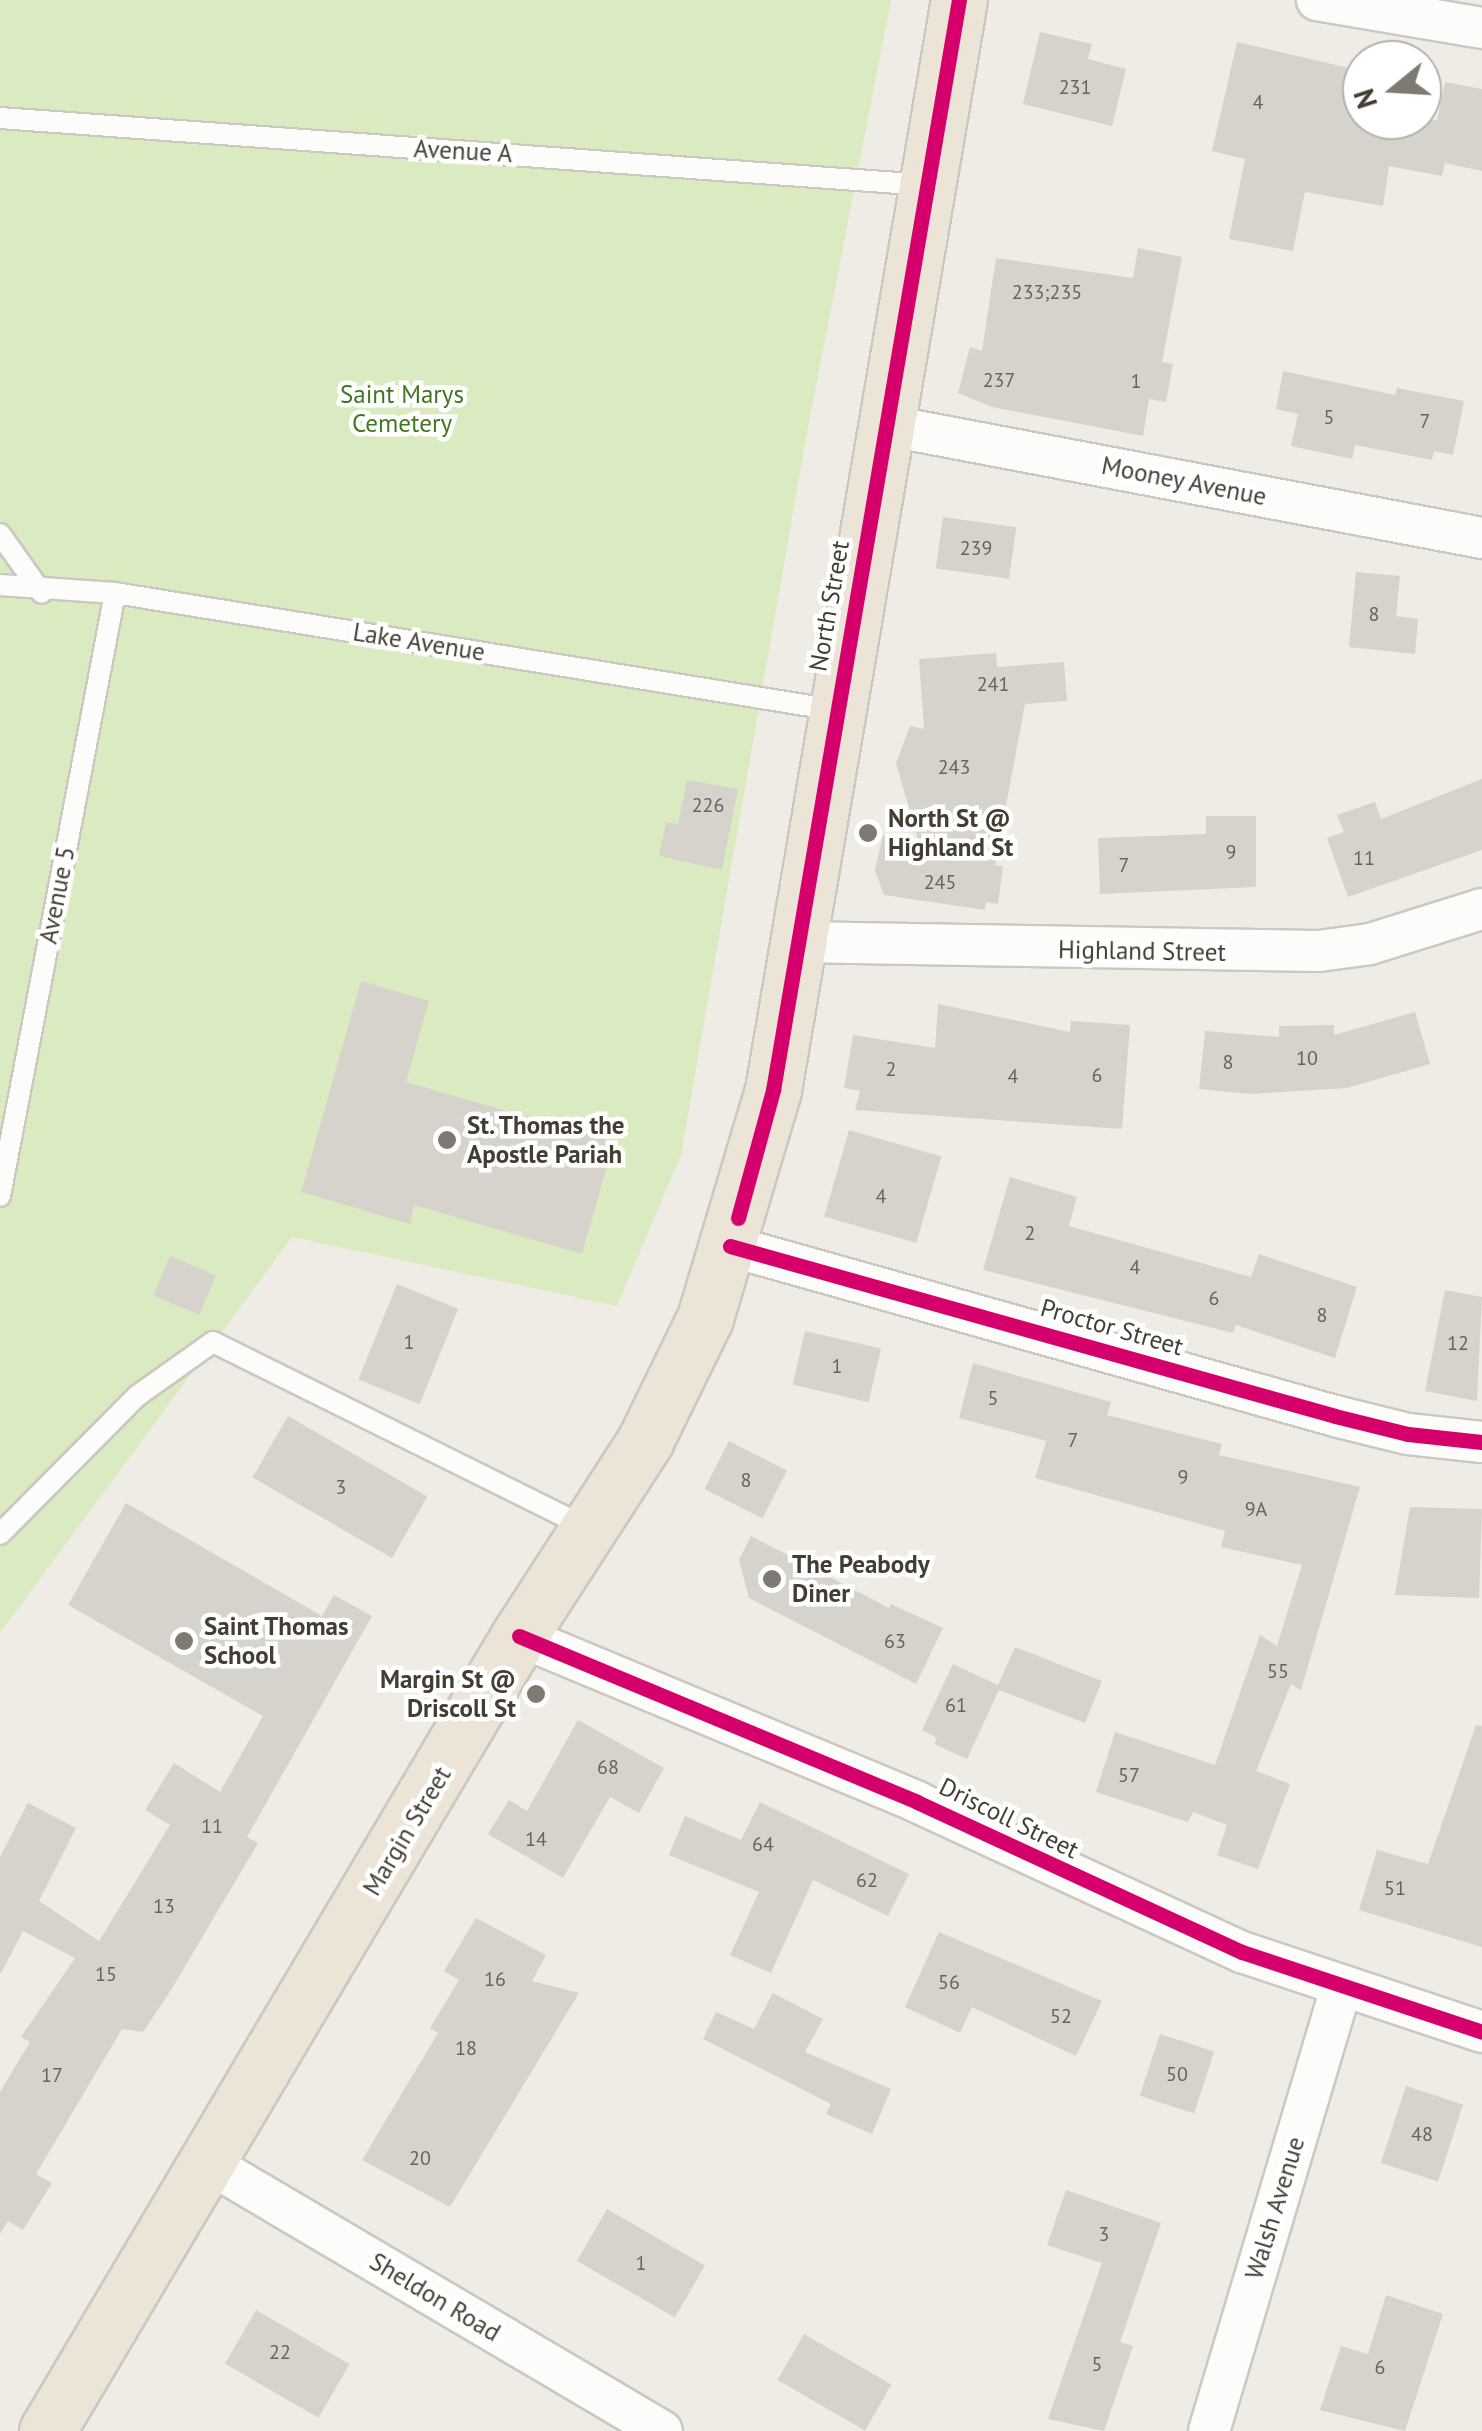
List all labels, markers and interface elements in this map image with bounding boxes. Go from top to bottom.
north arrow [1342,40,1442,140]
house number: 231 [1059,75,1091,99]
text: N [1344,84,1385,113]
house number: 4 [1253,90,1263,114]
street label: Avenue A [413,133,513,169]
house number: 233;235 [1012,280,1082,304]
house number: 237 [983,368,1015,392]
house number: 1 [1131,369,1141,393]
park label: Saint Marys Cemetery [340,380,464,439]
house number: 5 [1324,405,1334,429]
house number: 7 [1420,409,1430,433]
street label: Mooney Avenue [1098,450,1270,512]
house number: 239 [960,536,992,560]
street label: North Street [803,538,855,674]
house number: 8 [1369,602,1379,626]
street label: Lake Avenue [351,617,487,667]
house number: 241 [977,672,1009,696]
house number: 243 [938,755,970,779]
house number: 226 [692,793,724,817]
place label: North St @ Highland St [888,804,1013,863]
marker: North St @ Highland St [857,822,879,844]
house number: 9 [1226,840,1236,864]
street label: Avenue 5 [33,844,81,946]
house number: 11 [1353,846,1375,870]
house number: 7 [1119,853,1129,877]
house number: 245 [924,870,956,894]
street label: Highland Street [1058,935,1226,967]
house number: 10 [1296,1046,1318,1070]
house number: 8 [1223,1050,1233,1074]
house number: 2 [886,1057,896,1081]
house number: 6 [1092,1063,1102,1087]
house number: 4 [1008,1064,1018,1088]
place label: St. Thomas the Apostle Pariah [467,1111,627,1170]
marker: St. Thomas the Apostle Pariah [436,1129,458,1151]
house number: 4 [876,1184,886,1208]
house number: 2 [1025,1221,1035,1245]
house number: 4 [1130,1255,1140,1279]
house number: 6 [1209,1286,1219,1310]
street label: Proctor Street [1037,1292,1187,1362]
house number: 8 [1317,1303,1327,1327]
house number: 1 [404,1330,414,1354]
house number: 12 [1447,1331,1469,1355]
house number: 1 [832,1354,842,1378]
house number: 5 [988,1386,998,1410]
house number: 7 [1068,1428,1078,1452]
house number: 9 [1178,1465,1188,1489]
house number: 8 [741,1468,751,1492]
house number: 3 [336,1475,346,1499]
house number: 9A [1245,1497,1267,1521]
place label: The Peabody Diner [792,1550,930,1609]
marker: The Peabody Diner [761,1568,783,1590]
place label: Saint Thomas School [204,1612,349,1671]
house number: 63 [884,1629,906,1653]
marker: Saint Thomas School [173,1630,195,1652]
house number: 55 [1267,1659,1289,1683]
place label: Margin St @ Driscoll St [380,1665,516,1724]
marker: Margin St @ Driscoll St [525,1683,547,1705]
house number: 61 [945,1693,967,1717]
house number: 68 [597,1755,619,1779]
street label: Margin Street [357,1761,457,1901]
house number: 57 [1118,1763,1140,1787]
street label: Driscoll Street [934,1771,1084,1865]
house number: 11 [201,1814,223,1838]
house number: 14 [525,1827,547,1851]
house number: 64 [752,1832,774,1856]
house number: 62 [856,1868,878,1892]
house number: 51 [1384,1876,1406,1900]
house number: 13 [153,1894,175,1918]
house number: 15 [95,1962,117,1986]
house number: 16 [484,1967,506,1991]
house number: 56 [938,1970,960,1994]
house number: 52 [1050,2004,1072,2028]
house number: 18 [455,2036,477,2060]
house number: 50 [1166,2062,1188,2086]
house number: 17 [41,2063,63,2087]
house number: 48 [1411,2122,1433,2146]
street label: Walsh Avenue [1239,2133,1311,2283]
house number: 20 [409,2146,431,2170]
house number: 3 [1099,2222,1109,2246]
street label: Sheldon Road [364,2246,506,2348]
house number: 1 [636,2251,646,2275]
house number: 22 [269,2340,291,2364]
house number: 5 [1092,2352,1102,2376]
house number: 6 [1375,2355,1385,2379]

